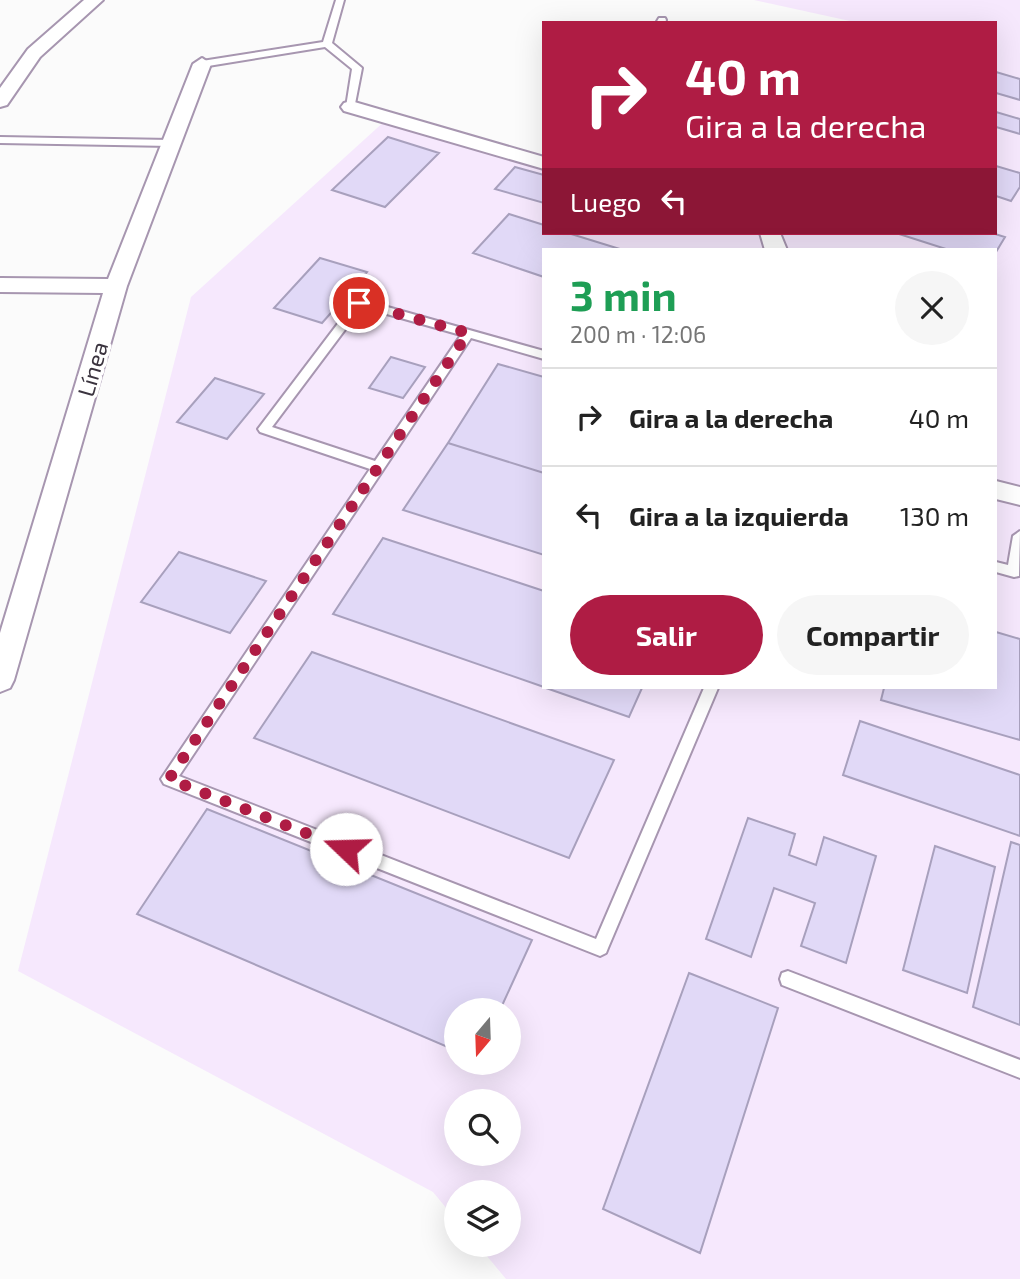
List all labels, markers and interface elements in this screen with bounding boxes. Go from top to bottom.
text: 40 m [685,46,801,105]
icon: right [570,49,661,140]
text: Gira a la derecha [685,106,926,144]
icon: left [655,182,693,220]
text: Luego [570,186,641,217]
text: 3 min [570,269,677,319]
button: close [895,271,969,345]
pin [329,273,389,333]
icon: arrive [340,284,378,322]
text: 200 m · 12:06 [570,320,706,348]
street label: Línea [71,338,113,400]
icon: right [570,398,608,436]
text: Gira a la derecha [629,402,833,433]
text: 40 m [909,402,969,433]
icon: left [570,496,608,534]
text: Gira a la izquierda [629,500,849,531]
text: 130 m [900,500,969,531]
button: Salir [570,595,763,675]
button: Compartir [777,595,969,675]
position arrow [309,812,383,886]
north arrow [444,998,522,1074]
map controls [444,998,521,1257]
button: search [444,1089,521,1166]
button: layers [444,1180,521,1257]

